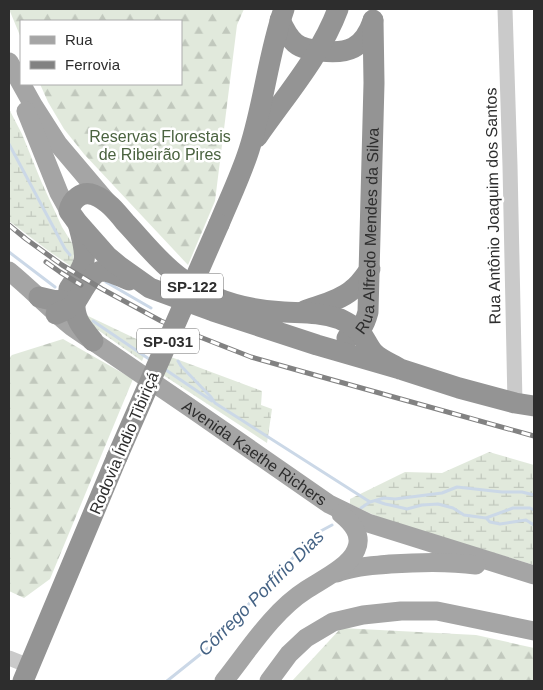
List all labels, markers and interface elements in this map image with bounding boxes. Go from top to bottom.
legend [20,20,182,85]
text: Rua [65,31,93,48]
text: Ferrovia [65,56,121,73]
street label: Rua Antônio Joaquim dos Santos [482,88,504,324]
street label: Rua Alfredo Mendes da Silva [352,127,381,337]
park label: Reservas Florestais de Ribeirão Pires [89,128,231,163]
road number: SP-122 [161,274,223,298]
road number: SP-031 [137,328,199,354]
street label: Rodovia Índio Tibiriçá [85,369,162,517]
street label: Avenida Kaethe Richers [179,397,330,508]
water label: Córrego Porfírio Dias [194,526,328,660]

